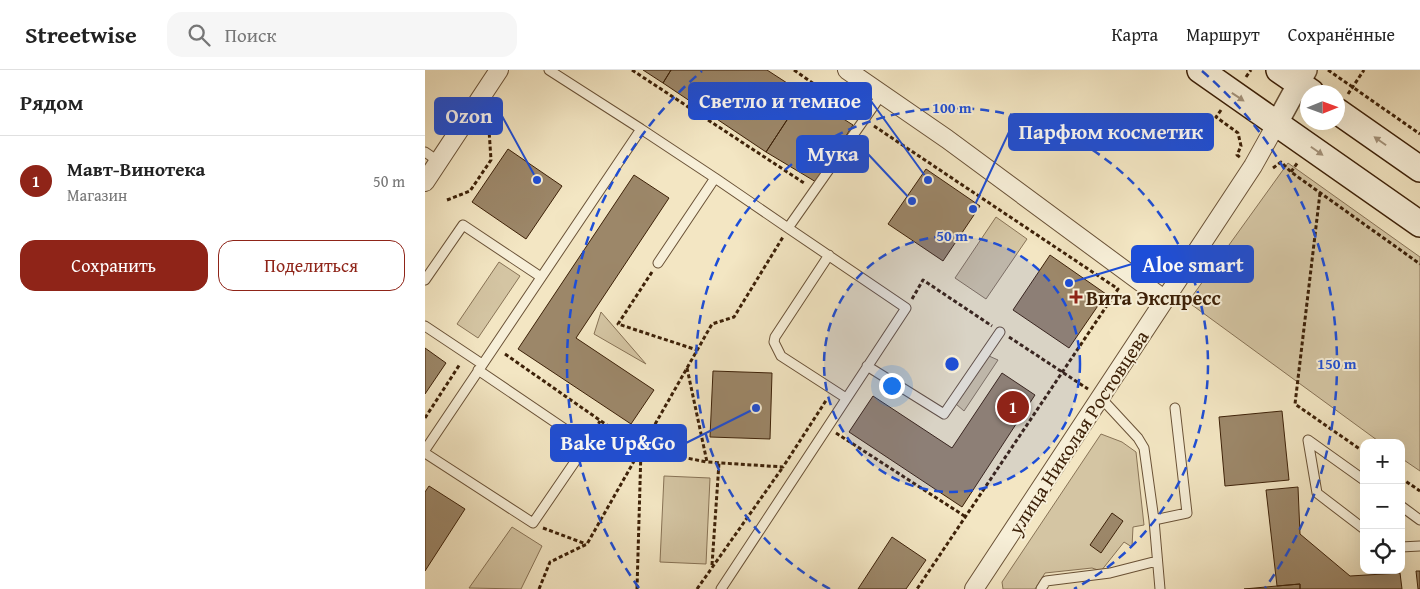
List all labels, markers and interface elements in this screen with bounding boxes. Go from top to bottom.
search box [167,12,517,57]
text: Streetwise [25,17,137,52]
icon: search [185,21,213,49]
text: Поиск [225,21,276,49]
text: Карта [1112,21,1158,48]
text: Маршрут [1186,21,1260,48]
text: Сохранённые [1288,21,1395,48]
callout: Светло и темное [689,83,871,119]
text: Светло и темное [699,85,861,116]
north arrow [1300,85,1345,130]
text: Рядом [20,87,83,118]
one-way arrow [1231,92,1245,102]
text: 100 m [932,97,972,118]
callout: Ozon [435,98,502,134]
text: Ozon [446,100,493,131]
callout: Парфюм косметик [1009,114,1213,150]
text: Парфюм косметик [1019,116,1204,147]
callout: Мука [797,136,868,172]
one-way arrow [1373,136,1387,146]
text: Мука [807,138,859,169]
one-way arrow [1310,146,1323,156]
text: Мавт-Винотека [67,155,205,183]
text: 1 [32,169,40,193]
text: 50 m [373,169,405,193]
text: Магазин [67,183,127,207]
text: 50 m [936,225,968,246]
button: Сохранить [20,240,208,291]
button: Поделиться [218,240,405,291]
callout: Aloe smart [1132,246,1253,282]
text: Aloe smart [1142,249,1244,280]
place label: Вита Экспресс [1086,283,1221,312]
marker: Вита Экспресс [1070,291,1082,303]
street label: улица Николая Ростовцева [1000,324,1155,541]
text: 150 m [1317,353,1357,374]
centre of rings [943,355,961,373]
your location [879,373,905,399]
pin: 1 [997,388,1029,426]
callout: Bake Up&Go [551,425,686,461]
text: Bake Up&Go [561,427,675,458]
map controls [1360,439,1405,574]
button: + [1360,439,1405,484]
button: − [1360,484,1405,529]
button: locate [1360,529,1405,574]

